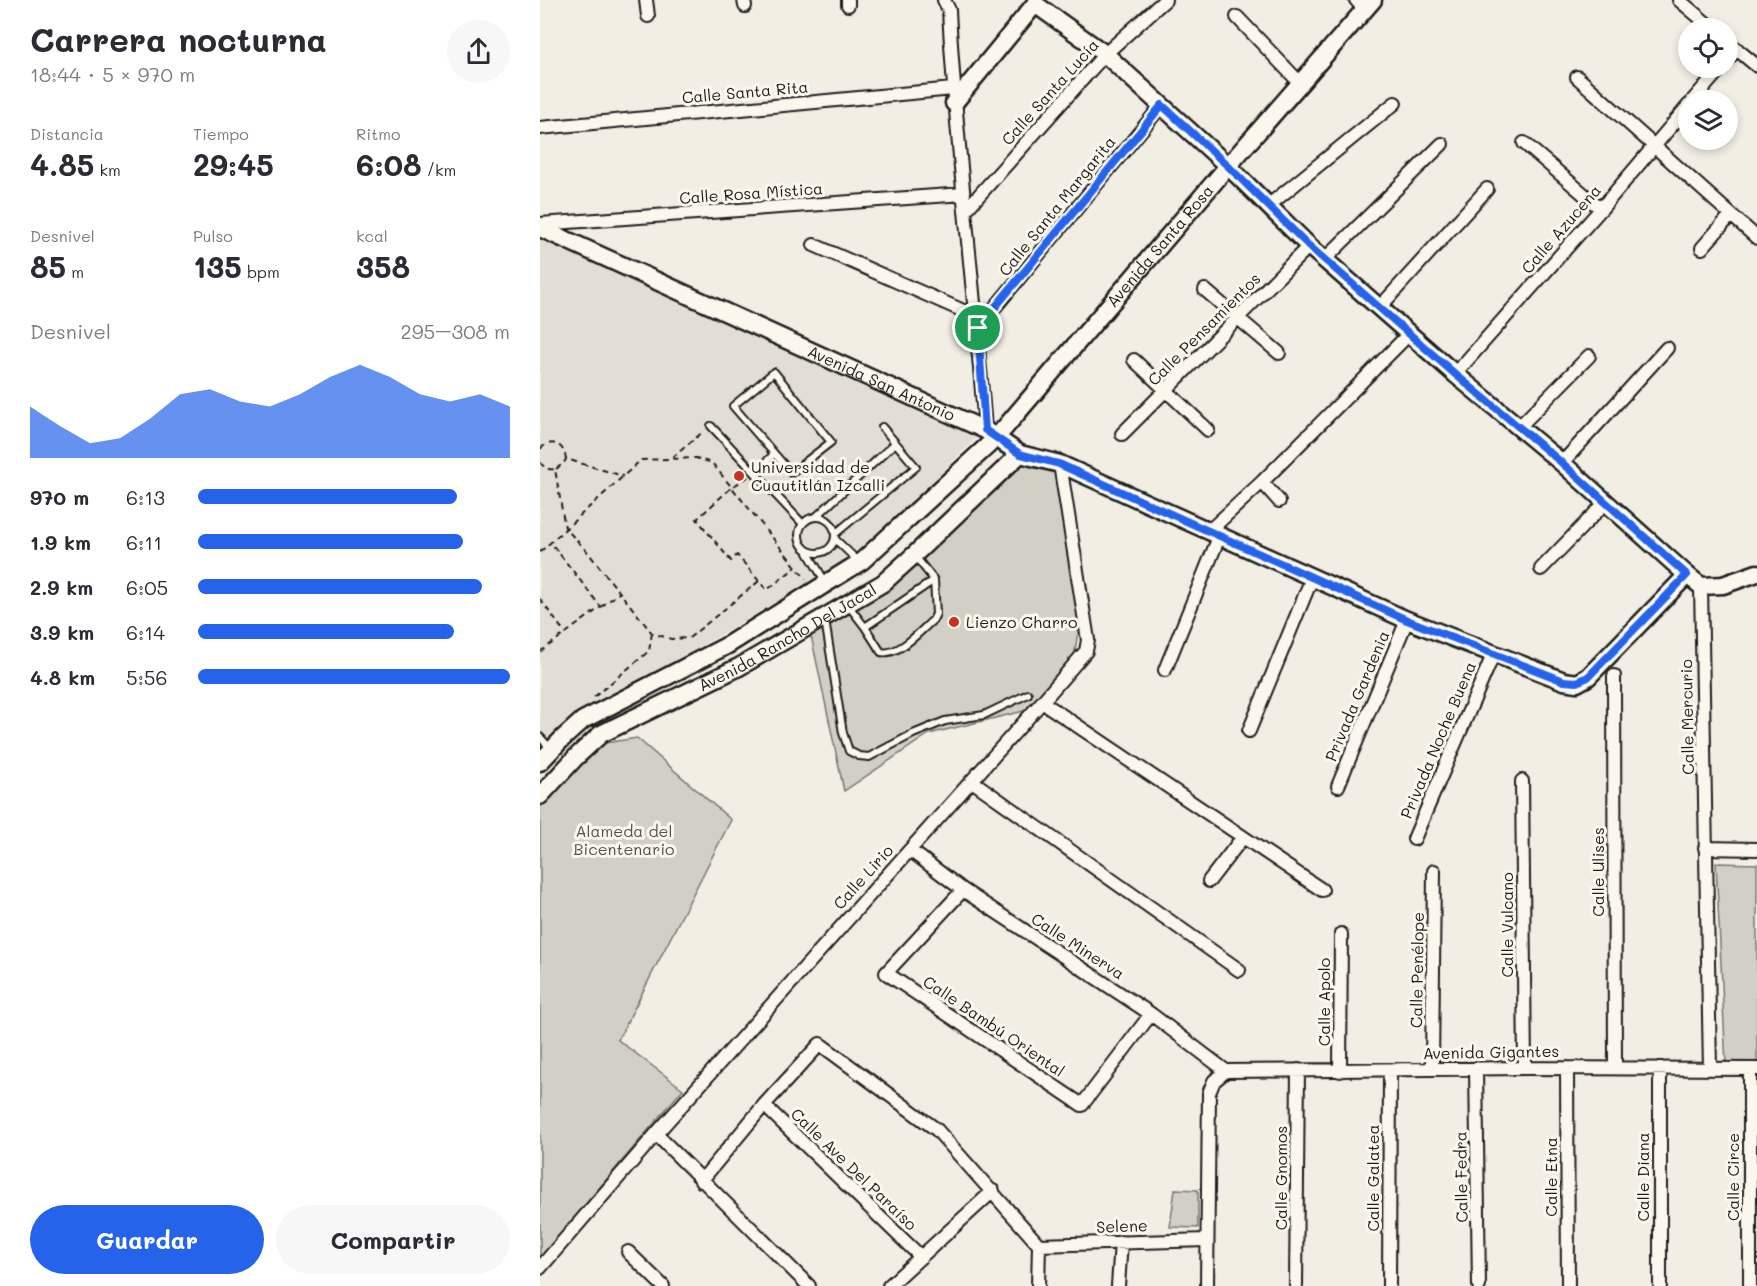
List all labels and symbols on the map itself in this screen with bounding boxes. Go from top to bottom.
street label: Calle Santa Lucía [996,34,1103,149]
street label: Calle Santa Rita [681,76,809,107]
street label: Calle Santa Margarita [994,131,1120,280]
street label: Calle Rosa Mística [678,177,824,208]
street label: Avenida Santa Rosa [1101,180,1218,311]
street label: Calle Azucena [1516,180,1605,278]
street label: Calle Pensamientos [1143,268,1265,390]
pin [952,302,1003,353]
street label: Avenida San Antonio [805,340,959,425]
place label: Universidad de Cuautitlán Izcalli [751,456,885,495]
marker: Universidad de Cuautitlán Izcalli [732,469,746,483]
street label: Avenida Rancho Del Jacal [695,578,880,695]
place label: Lienzo Charro [966,611,1078,632]
marker: Lienzo Charro [947,615,961,629]
street label: Privada Gardenia [1320,627,1394,764]
street label: Privada Noche Buena [1395,658,1480,821]
street label: Calle Mercurio [1675,659,1698,775]
park label: Alameda del Bicentenario [573,820,675,859]
street label: Calle Ulises [1587,827,1608,917]
street label: Calle Lirio [828,840,897,913]
street label: Calle Vulcano [1496,872,1517,978]
street label: Calle Minerva [1028,908,1129,984]
street label: Calle Penélope [1405,912,1428,1028]
street label: Calle Apolo [1313,958,1334,1046]
street label: Calle Bambú Oriental [919,970,1069,1081]
street label: Avenida Gigantes [1423,1040,1559,1063]
street label: Calle Ave Del Paraíso [787,1103,922,1234]
street label: Calle Galatea [1362,1124,1383,1232]
street label: Calle Gnomos [1270,1126,1291,1230]
street label: Calle Fedra [1449,1131,1472,1223]
street label: Calle Diana [1632,1132,1653,1222]
street label: Calle Circe [1722,1133,1743,1221]
street label: Calle Etna [1540,1137,1561,1217]
street label: Selene [1096,1214,1148,1237]

